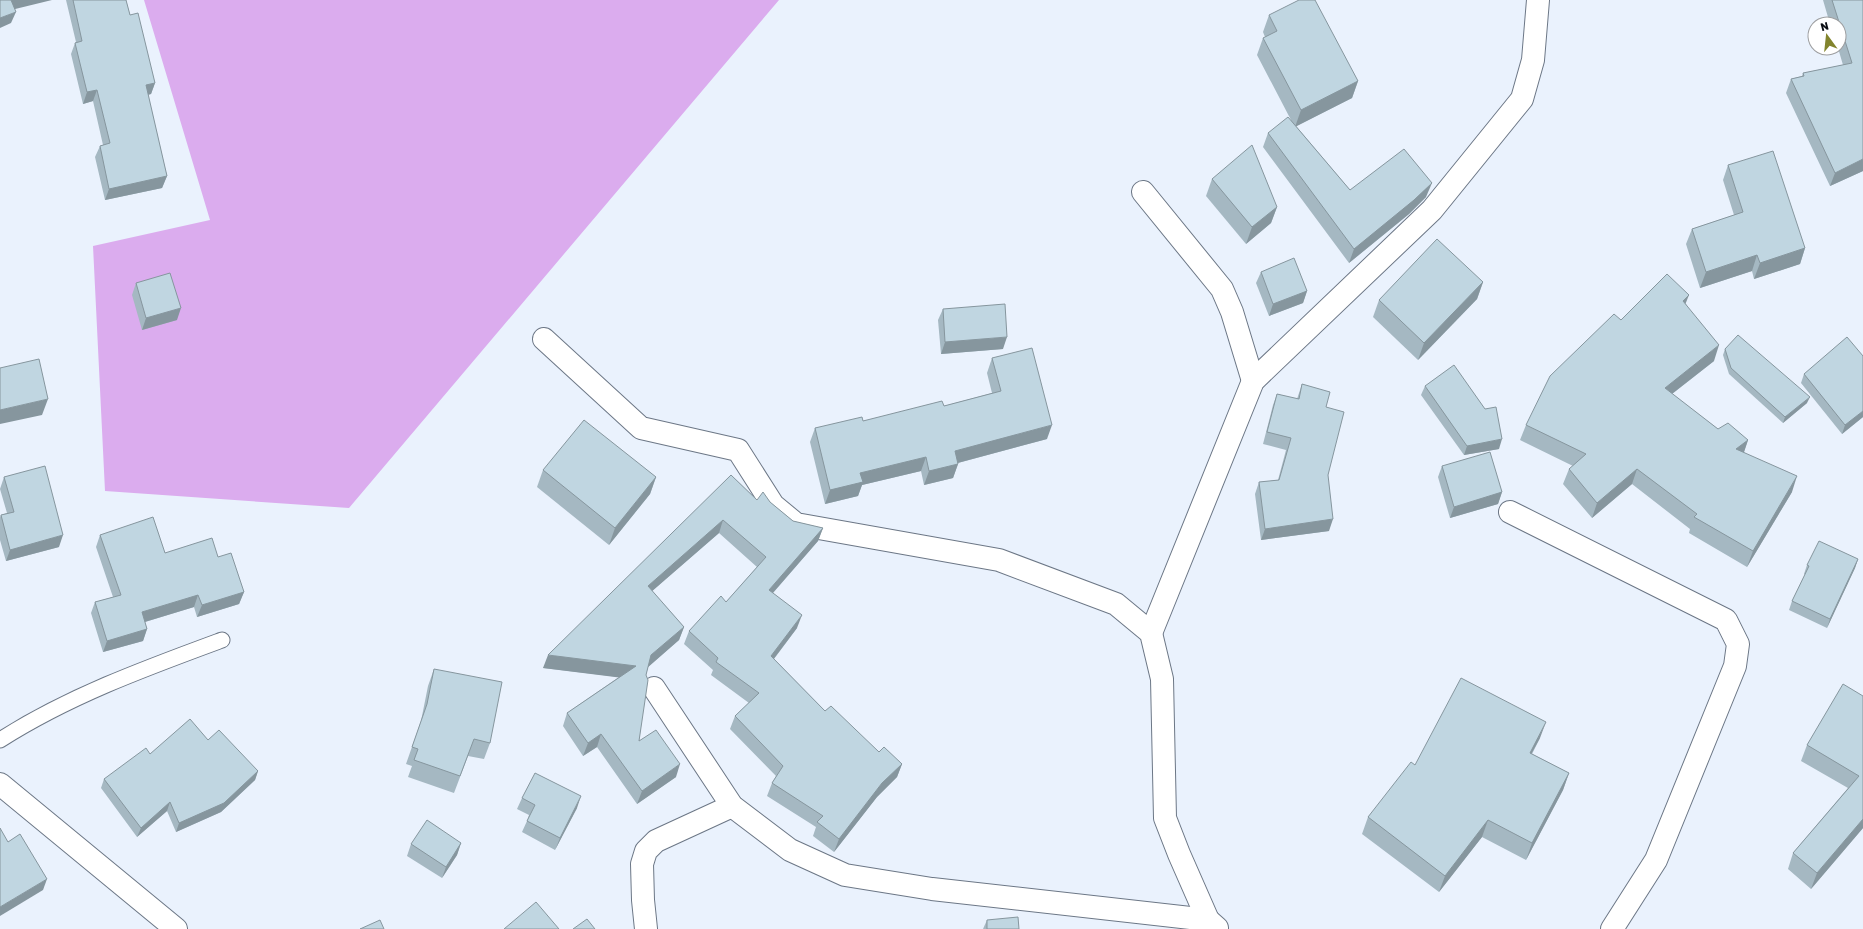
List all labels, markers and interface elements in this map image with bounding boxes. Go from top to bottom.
north arrow [1807,16,1847,56]
text: N [1819,19,1830,34]

